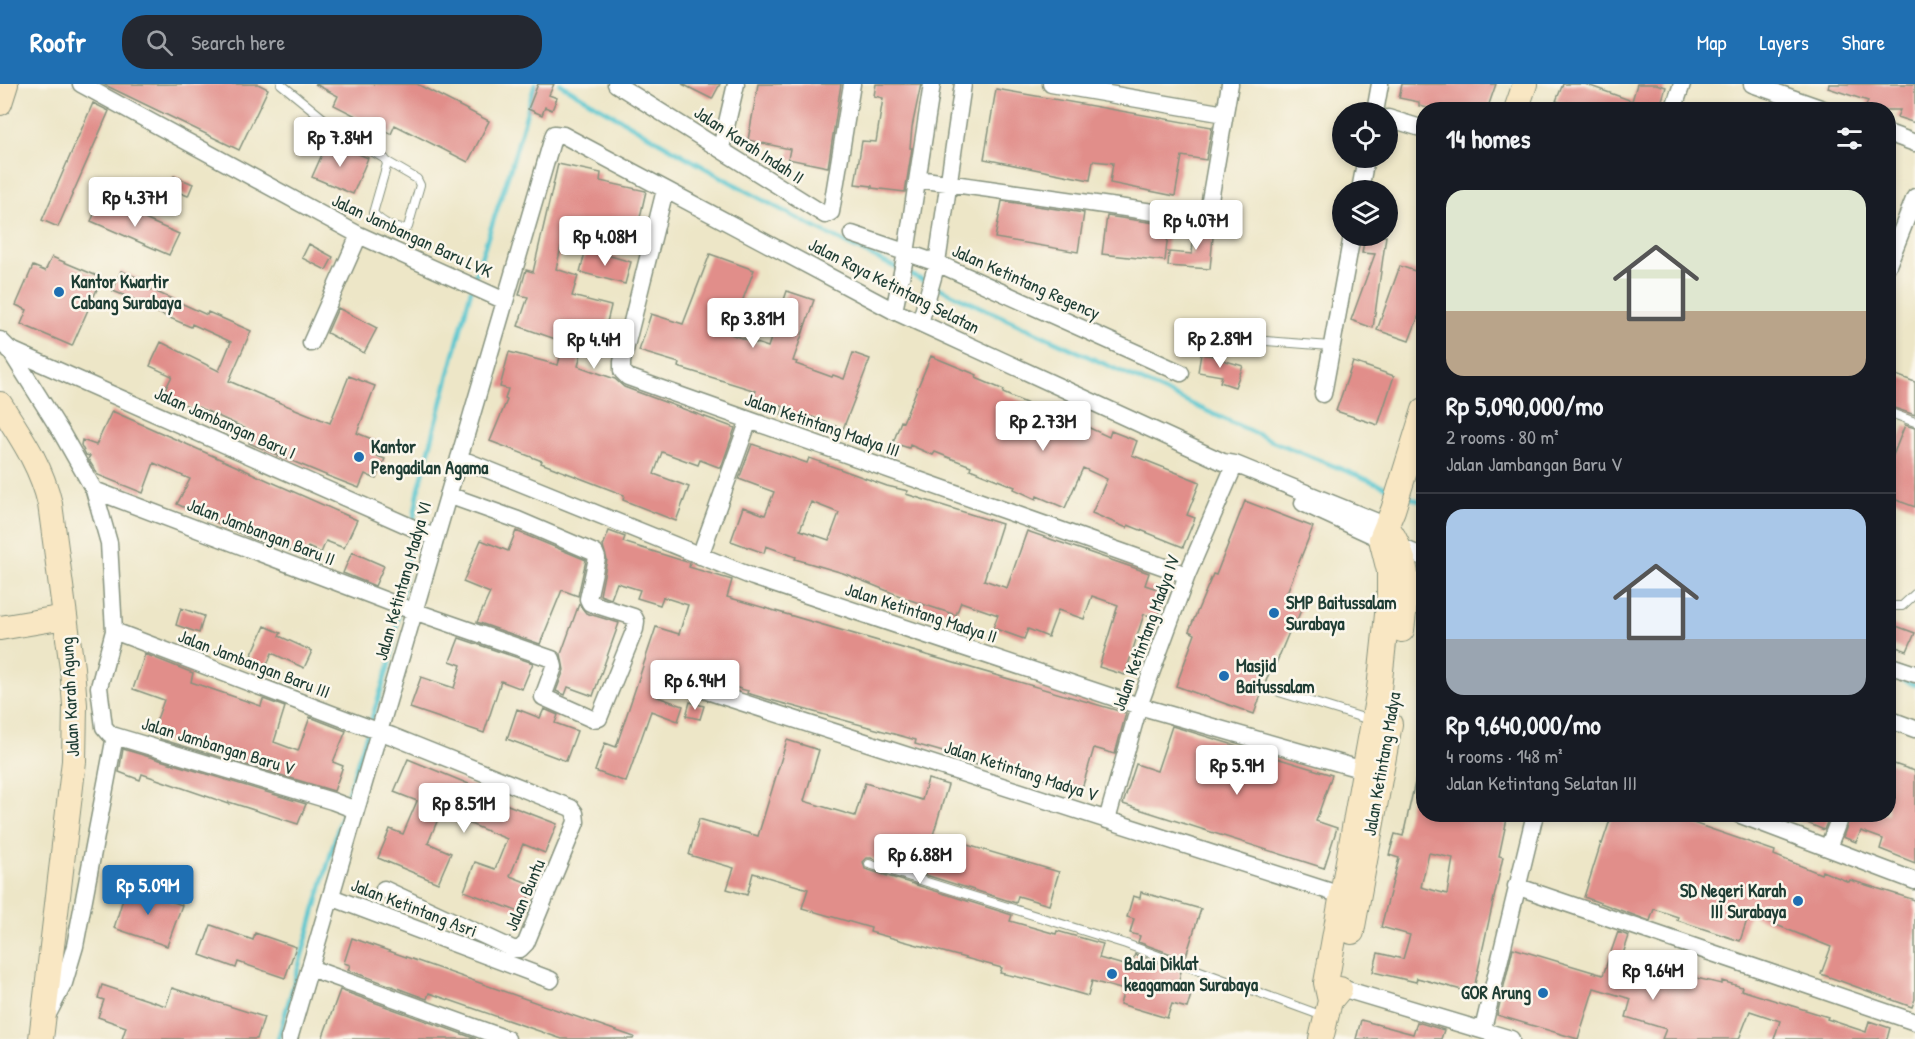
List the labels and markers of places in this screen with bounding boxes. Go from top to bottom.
pin: Rp 7.84M [278,117,402,168]
pin: Rp 4.37M [73,177,197,228]
pin: Rp 4.07M [1134,200,1258,251]
pin: Rp 4.08M [543,216,667,267]
place label: Kantor Kwartir Cabang Surabaya [71,269,182,316]
marker: Kantor Kwartir Cabang Surabaya [52,285,66,299]
pin: Rp 3.81M [691,298,815,349]
pin: Rp 2.89M [1158,318,1282,369]
pin: Rp 4.4M [539,319,649,370]
pin: Rp 2.73M [981,401,1105,452]
place label: Kantor Pengadilan Agama [371,434,489,481]
marker: Kantor Pengadilan Agama [352,450,366,464]
place label: SMP Baitussalam Surabaya [1286,590,1396,637]
marker: SMP Baitussalam Surabaya [1267,606,1281,620]
place label: Masjid Baitussalam [1236,653,1315,699]
pin: Rp 6.94M [633,660,757,711]
marker: Masjid Baitussalam [1217,669,1231,683]
pin: Rp 5.9M [1182,745,1292,796]
pin: Rp 8.51M [402,783,526,834]
pin: Rp 6.88M [858,834,982,885]
pin: Rp 5.09M [86,865,210,916]
place label: SD Negeri Karah III Surabaya [1680,878,1787,925]
marker: SD Negeri Karah III Surabaya [1791,894,1805,908]
pin: Rp 9.64M [1591,950,1715,1001]
place label: Balai Diklat keagamaan Surabaya [1124,951,1259,998]
marker: Balai Diklat keagamaan Surabaya [1105,967,1119,981]
place label: GOR Arung [1461,980,1531,1006]
marker: GOR Arung [1536,986,1550,1000]

